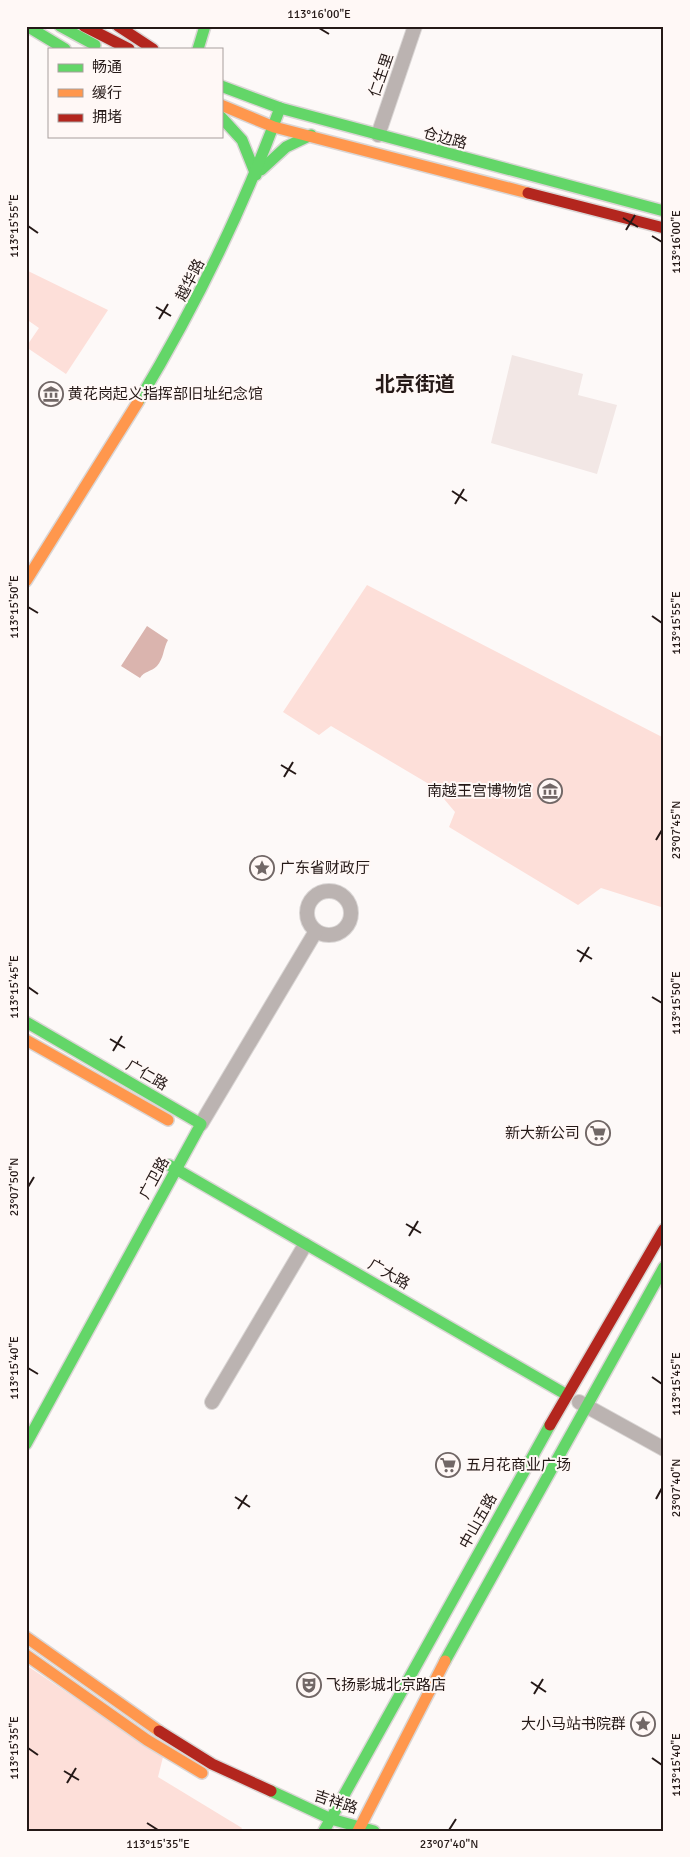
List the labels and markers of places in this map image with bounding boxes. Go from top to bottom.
museum icon: 黄花岗起义指挥部旧址纪念馆 [38,381,64,407]
place label: 黄花岗起义指挥部旧址纪念馆 [68,385,263,403]
museum icon: 南越王宫博物馆 [537,778,563,804]
place label: 南越王宫博物馆 [427,782,532,800]
place icon: 广东省财政厅 [249,855,275,881]
place label: 广东省财政厅 [280,859,370,877]
supermarket icon: 新大新公司 [585,1120,611,1146]
place label: 新大新公司 [505,1124,580,1142]
supermarket icon: 五月花商业广场 [435,1452,461,1478]
place label: 五月花商业广场 [466,1456,571,1474]
theatre icon: 飞扬影城北京路店 [296,1672,322,1698]
place label: 飞扬影城北京路店 [326,1676,446,1694]
place icon: 大小马站书院群 [630,1711,656,1737]
place label: 大小马站书院群 [521,1715,626,1733]

